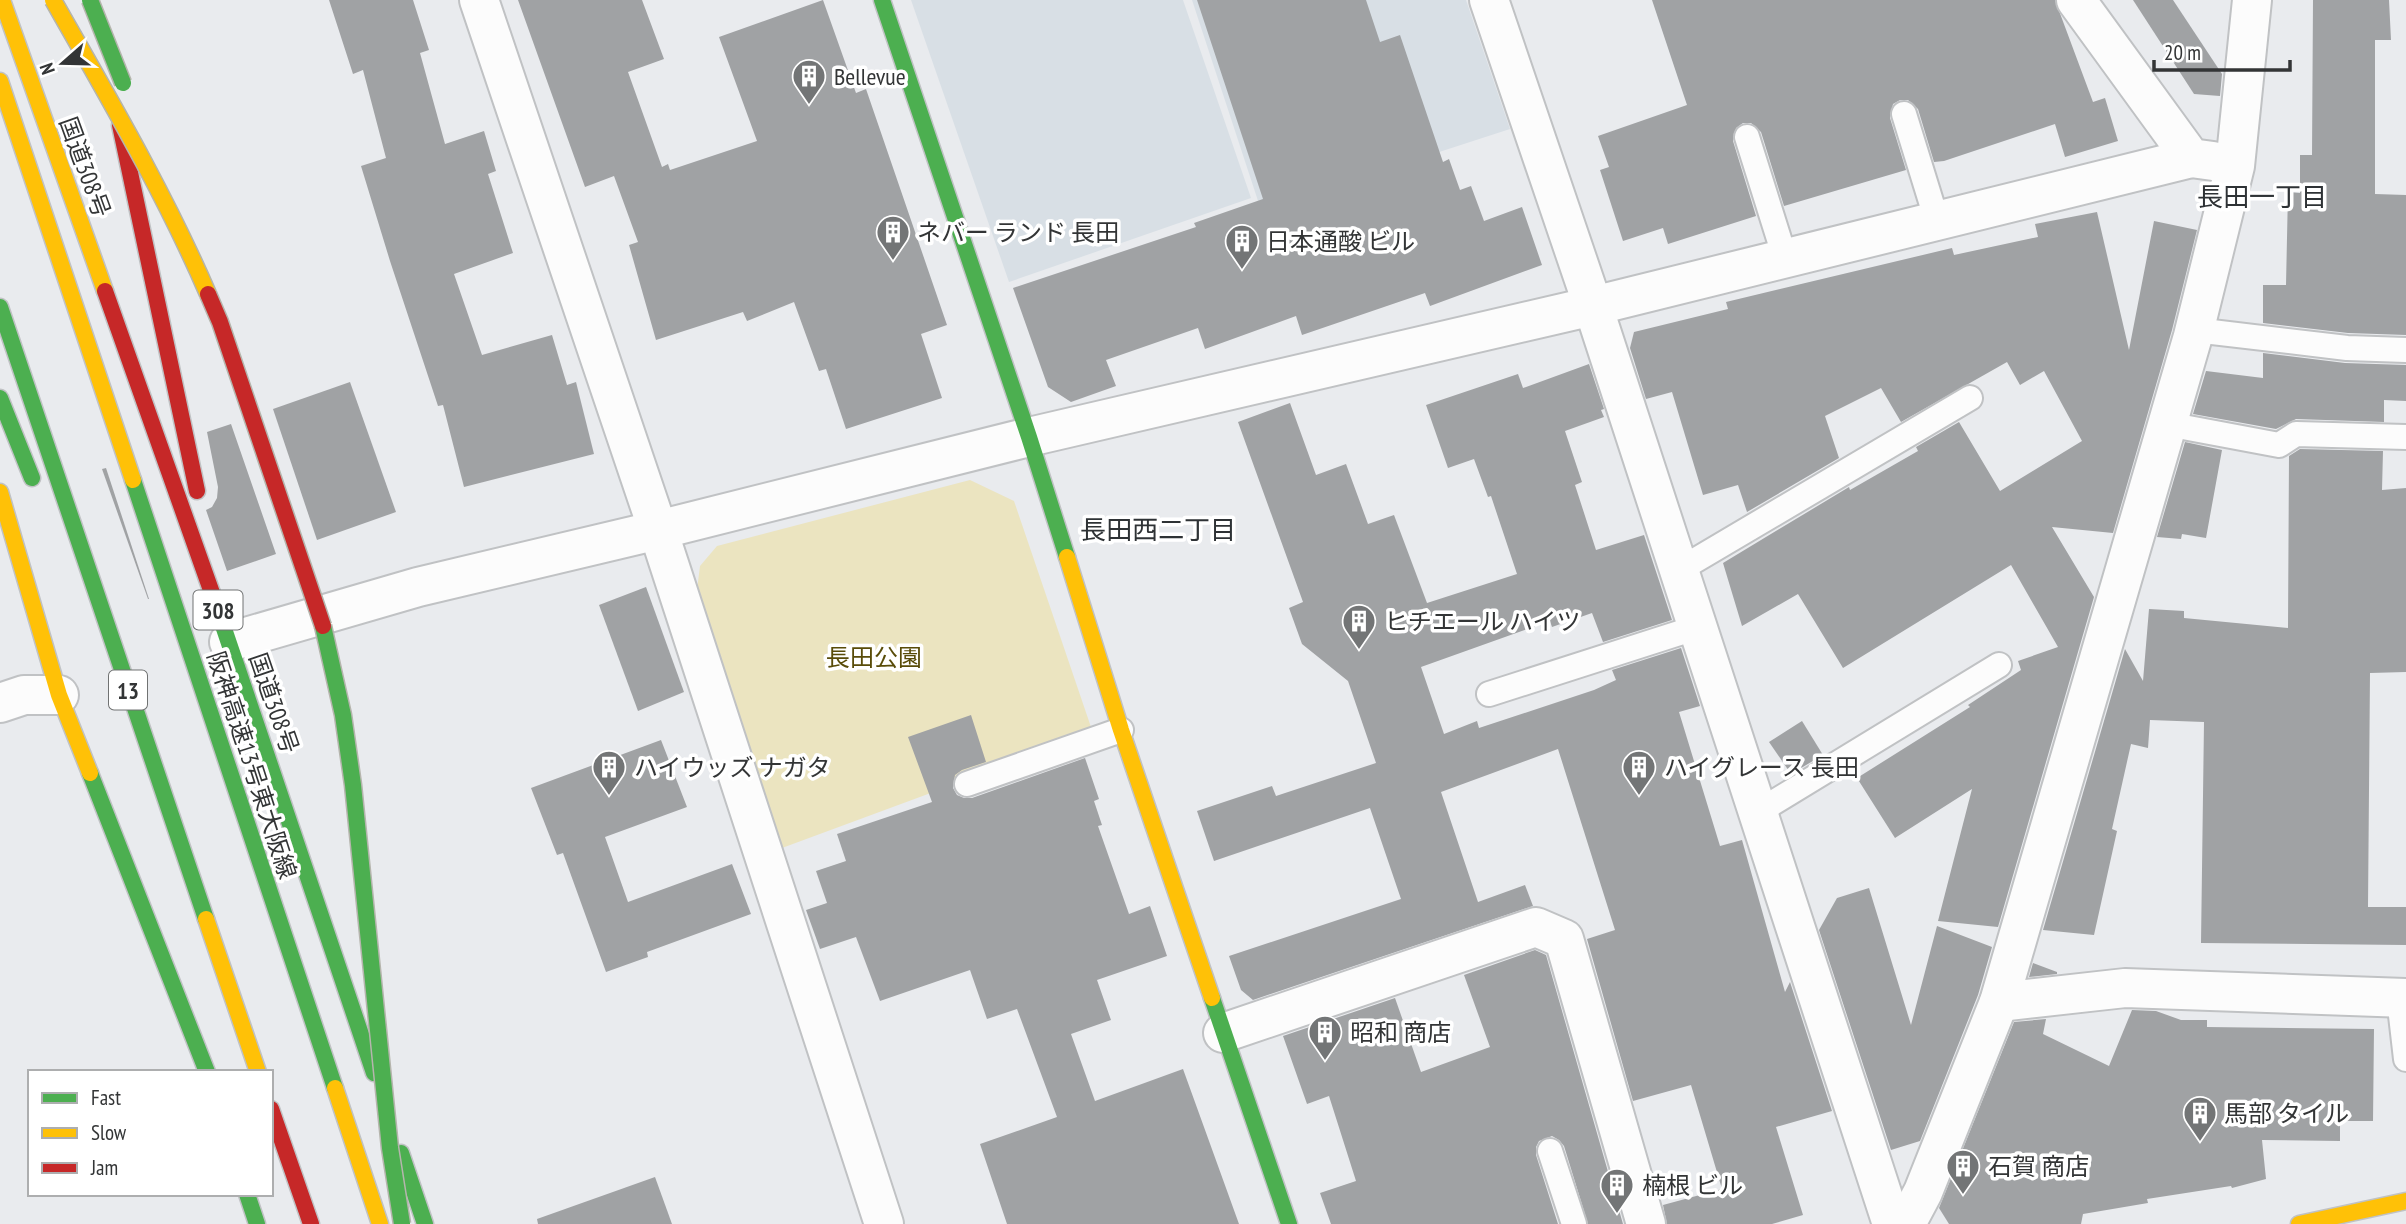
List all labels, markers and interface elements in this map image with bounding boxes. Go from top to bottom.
north arrow [28,28,98,98]
scale bar [2154,28,2290,72]
text: 20 m [2164,39,2201,66]
building icon: Bellevue [790,57,828,106]
text: N [34,60,60,78]
place label: Bellevue [834,61,906,92]
street label: 国道308号 [53,113,117,221]
district label: 長田一丁目 [2197,180,2327,213]
building icon: ネバー ランド 長田 [874,213,912,262]
place label: ネバー ランド 長田 [917,217,1119,248]
building icon: 日本通酸 ビル [1223,222,1261,271]
place label: 日本通酸 ビル [1266,226,1415,257]
district label: 長田西二丁目 [1080,513,1236,546]
road number: 308 [194,590,242,630]
building icon: ヒチエール ハイツ [1340,602,1378,651]
place label: ヒチエール ハイツ [1384,606,1581,637]
park label: 長田公園 [826,642,922,673]
street label: 阪神高速13号東大阪線 [201,647,303,883]
street label: 国道308号 [242,649,306,757]
road number: 13 [109,670,147,710]
building icon: ハイウッズ ナガタ [590,748,628,797]
building icon: ハイグレース 長田 [1620,748,1658,797]
place label: ハイウッズ ナガタ [634,752,831,783]
place label: ハイグレース 長田 [1664,752,1859,783]
building icon: 昭和 商店 [1306,1013,1344,1062]
place label: 昭和 商店 [1350,1017,1451,1048]
legend [28,1070,273,1196]
text: Fast [91,1084,121,1111]
building icon: 馬部 タイル [2181,1094,2219,1143]
place label: 馬部 タイル [2224,1098,2349,1129]
text: Slow [91,1119,127,1146]
building icon: 石賀 商店 [1944,1147,1982,1196]
place label: 石賀 商店 [1988,1151,2089,1182]
text: Jam [90,1154,118,1181]
building icon: 楠根 ビル [1598,1166,1636,1215]
place label: 楠根 ビル [1642,1170,1743,1201]

